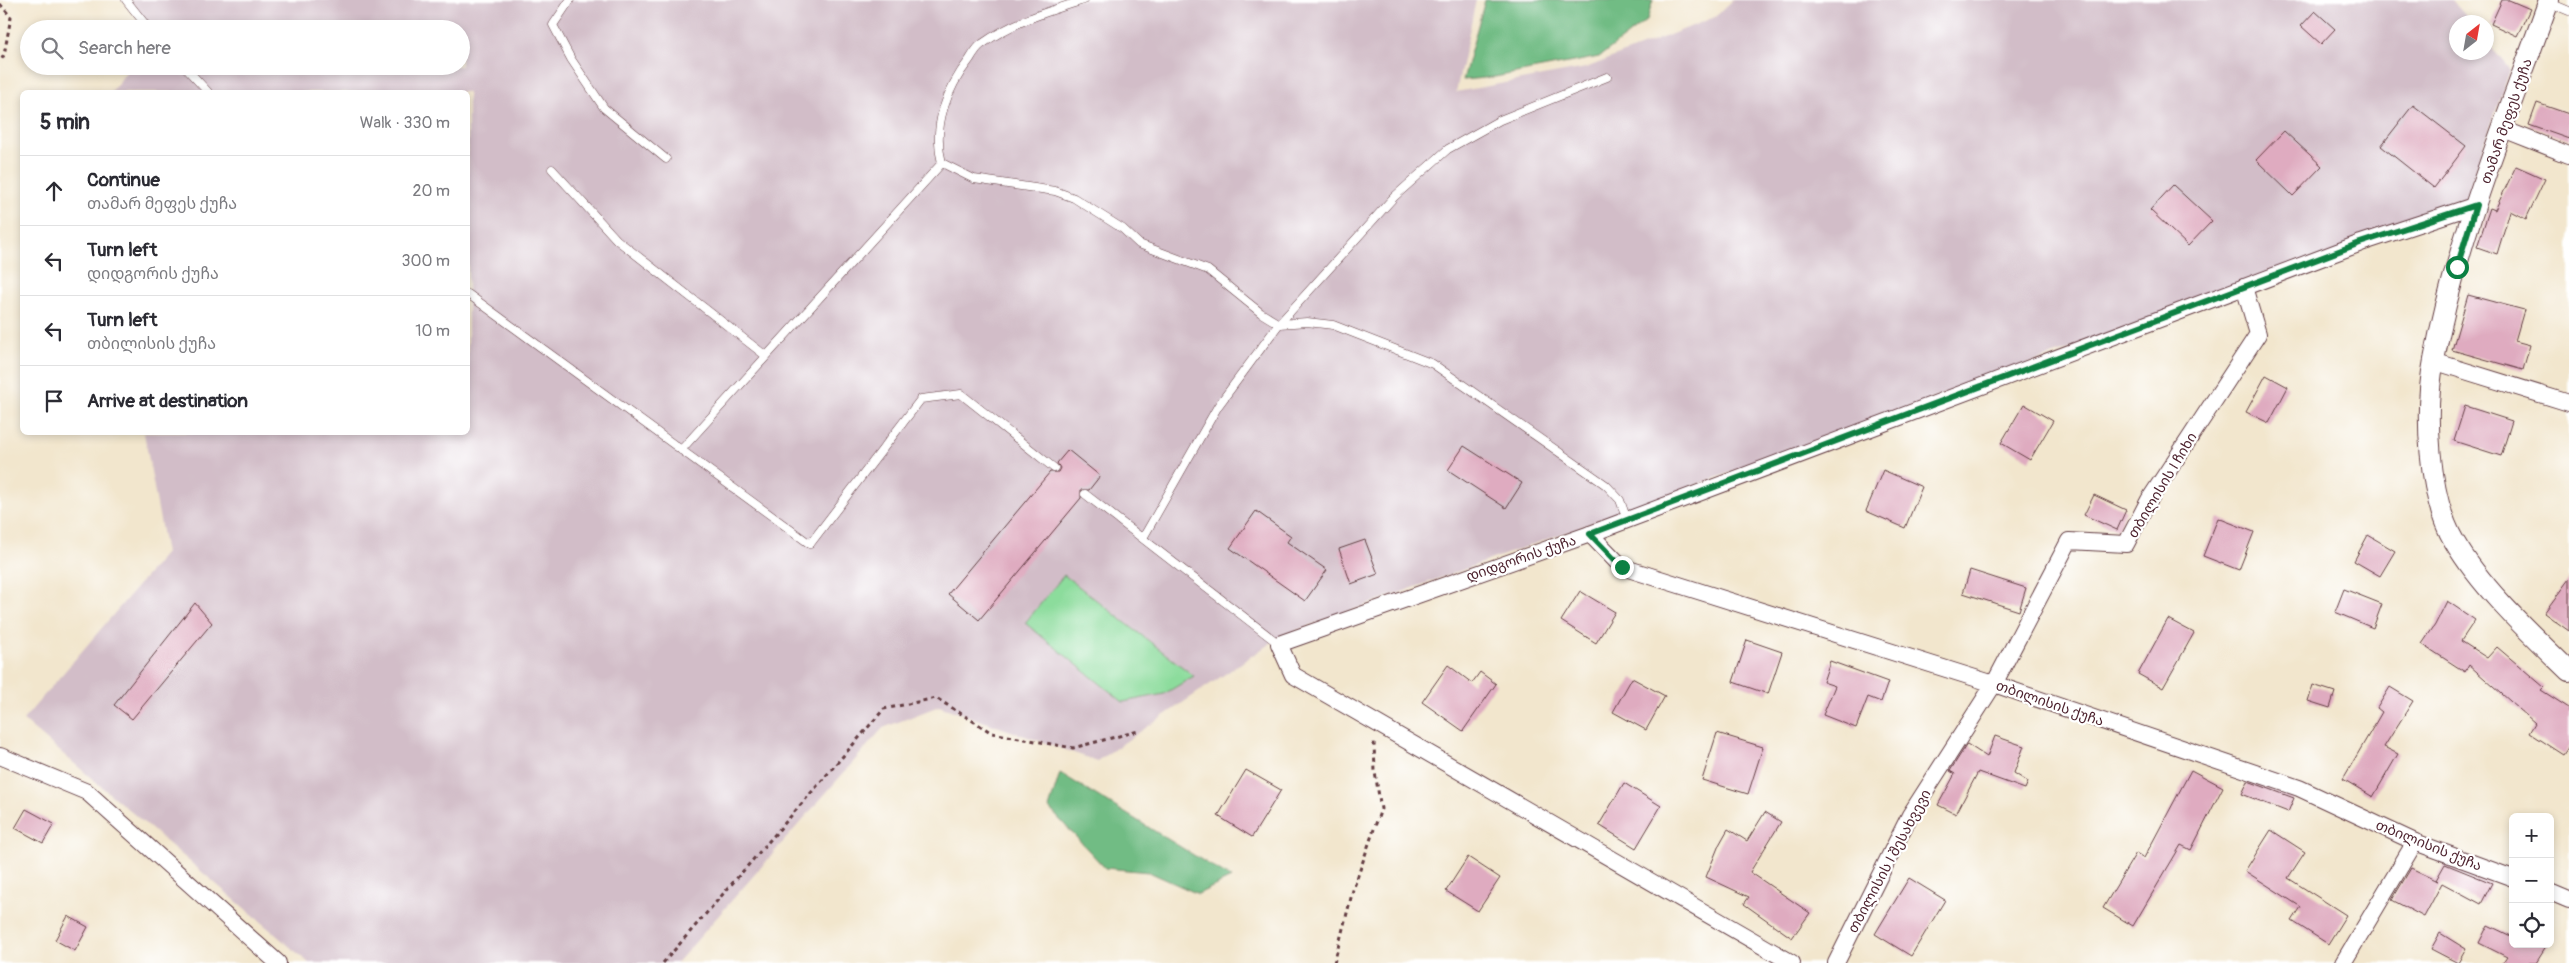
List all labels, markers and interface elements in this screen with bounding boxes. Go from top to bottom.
north arrow [2449,15,2494,60]
search box [20,20,470,75]
icon: search [38,34,66,62]
text: Search here [78,36,171,60]
street label: თამარ მეფეს ქუჩა [2477,56,2536,186]
text: 5 min [40,109,90,136]
text: Walk · 330 m [360,113,450,133]
text: Continue [87,168,160,192]
icon: ahead [40,177,68,205]
text: 20 m [412,181,450,201]
text: თამარ მეფეს ქუჩა [87,194,237,214]
text: Turn left [87,238,157,262]
icon: left [40,247,68,275]
text: 300 m [402,251,450,271]
route start [2446,256,2469,279]
text: დიდგორის ქუჩა [87,264,219,284]
text: Turn left [87,308,157,332]
icon: left [40,317,68,345]
text: 10 m [415,321,450,341]
text: თბილისის ქუჩა [87,334,216,354]
icon: arrive [40,387,68,415]
text: Arrive at destination [87,389,248,413]
street label: თბილისის I ჩიხი [2124,429,2201,541]
street label: დიდგორის ქუჩა [1464,532,1578,585]
route end [1611,556,1634,579]
street label: თბილისის ქუჩა [1994,677,2106,730]
street label: თბილისის I შესახვევი [1844,786,1935,936]
map controls [2509,813,2554,948]
button: + [2509,813,2554,858]
street label: თბილისის ქუჩა [2373,816,2484,874]
button: − [2509,858,2554,903]
button: locate [2509,903,2554,948]

